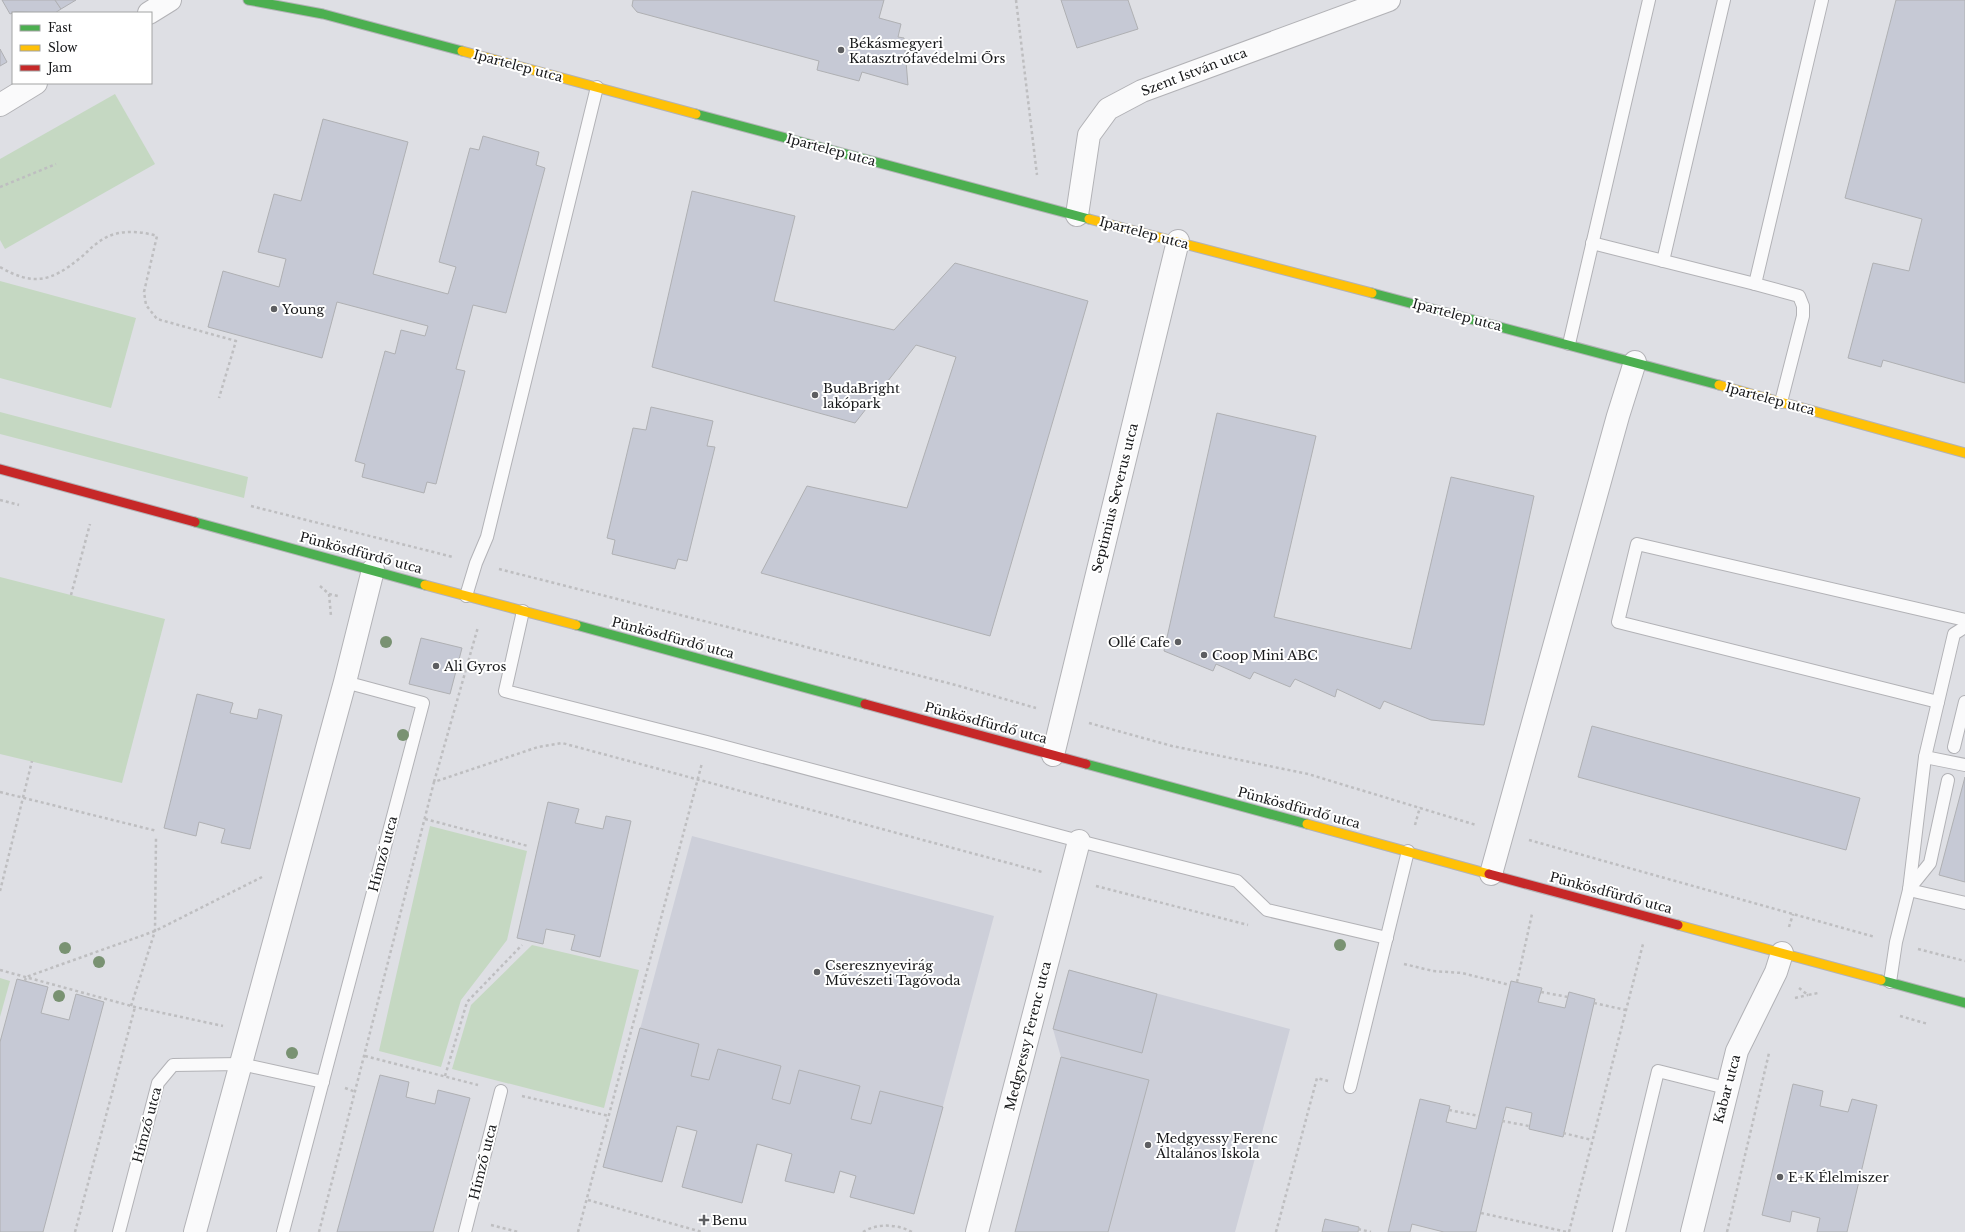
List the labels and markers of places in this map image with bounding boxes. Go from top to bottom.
place label: Békásmegyeri Katasztrófavédelmi Őrs [849,35,1006,67]
marker: Békásmegyeri Katasztrófavédelmi Őrs [836,45,846,55]
place label: Young [281,301,324,318]
marker: Young [269,304,279,314]
place label: BudaBright lakópark [823,380,900,412]
marker: BudaBright lakópark [810,390,820,400]
place label: Ollé Cafe [1108,634,1170,651]
marker: Ollé Cafe [1173,637,1183,647]
place label: Coop Mini ABC [1212,647,1318,664]
marker: Coop Mini ABC [1199,650,1209,660]
place label: Ali Gyros [443,658,506,675]
marker: Ali Gyros [431,661,441,671]
place label: Cseresznyevirág Művészeti Tagóvoda [825,957,961,989]
marker: Cseresznyevirág Művészeti Tagóvoda [812,967,822,977]
place label: Medgyessy Ferenc Általános Iskola [1155,1130,1278,1162]
marker: Medgyessy Ferenc Általános Iskola [1143,1140,1153,1150]
place label: E+K Élelmiszer [1788,1169,1889,1186]
marker: E+K Élelmiszer [1775,1172,1785,1182]
place label: Benu [712,1212,747,1229]
marker: Benu [699,1215,709,1225]

